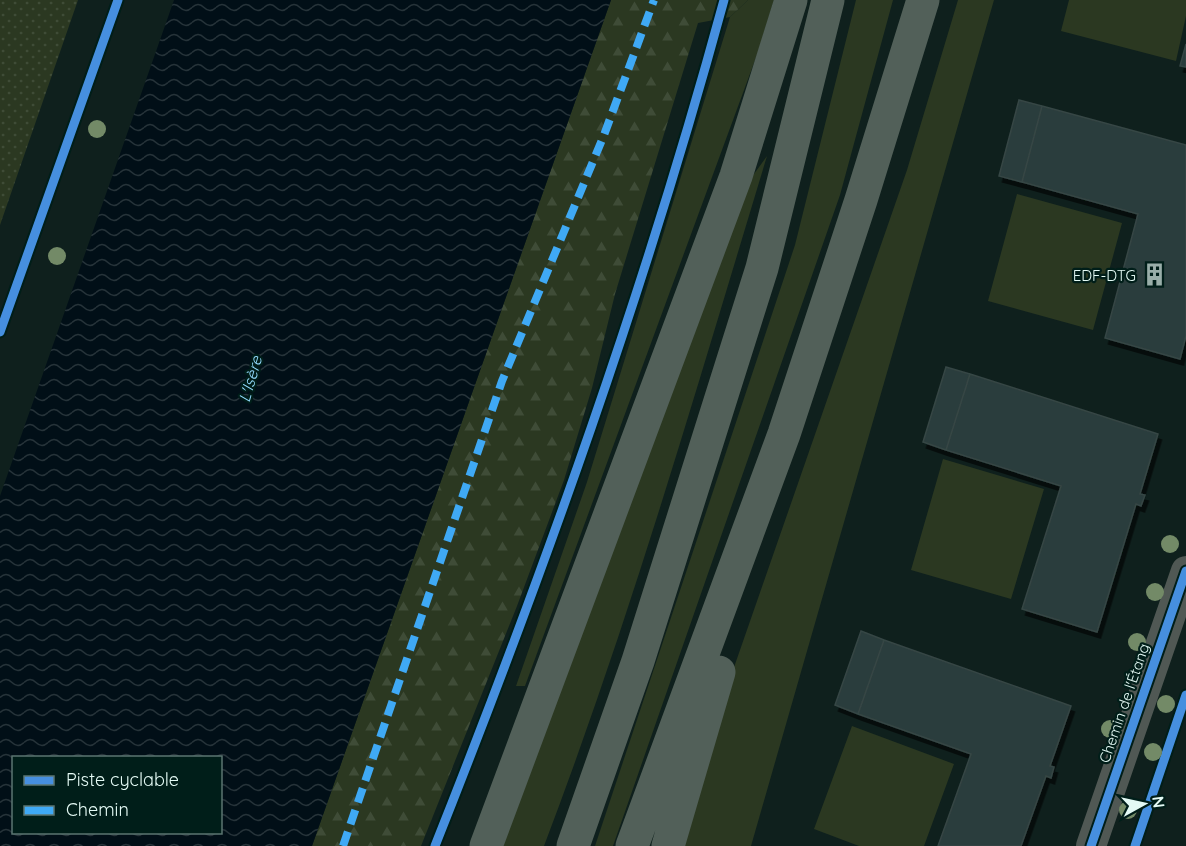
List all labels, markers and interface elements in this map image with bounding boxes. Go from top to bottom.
building icon: EDF-DTG [1141,262,1167,288]
place label: EDF-DTG [1073,266,1136,285]
water label: L'Isère [234,353,266,404]
street label: Chemin de l'Étang [1095,641,1153,765]
legend [12,756,222,834]
text: Piste cyclable [66,768,179,791]
north arrow [1114,774,1174,834]
text: N [1148,795,1170,809]
text: Chemin [66,798,129,821]

